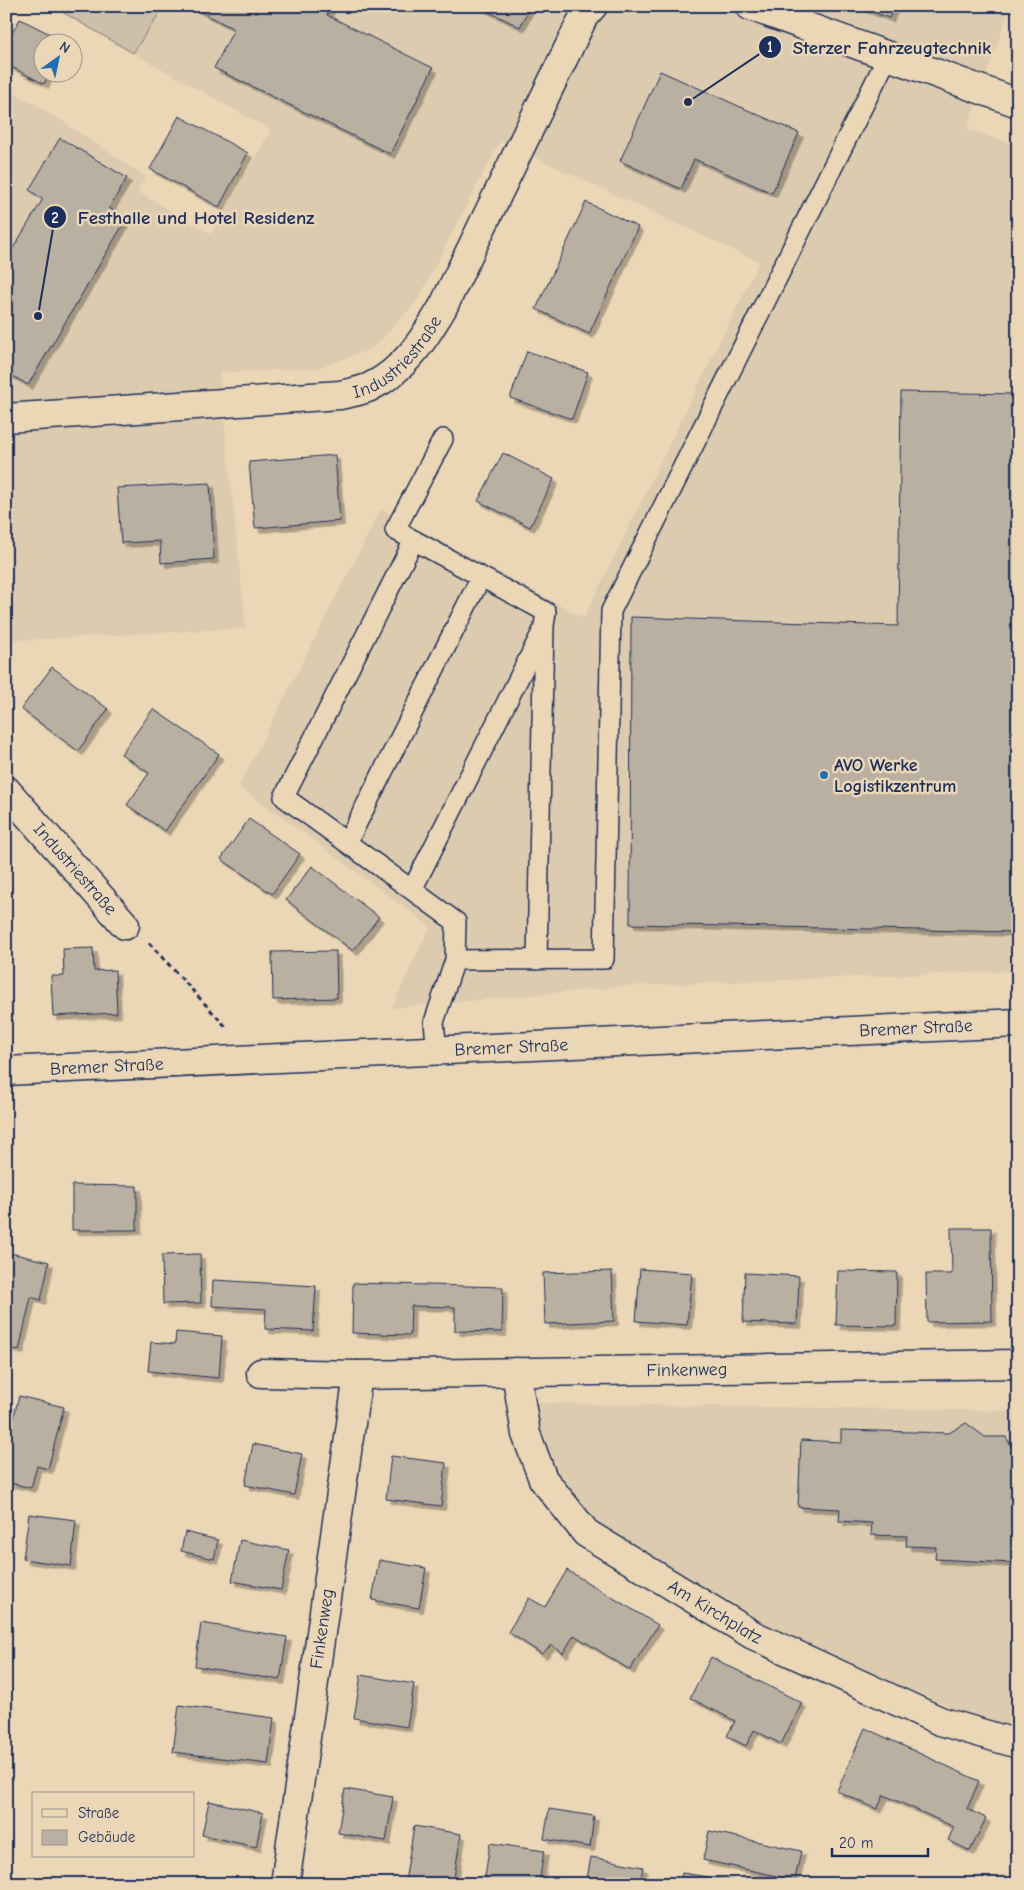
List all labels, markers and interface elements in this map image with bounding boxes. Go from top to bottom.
callout: Sterzer Fahrzeugtechnik [758,30,1001,64]
north arrow [32,32,82,82]
text: Sterzer Fahrzeugtechnik [793,37,992,59]
text: N [56,38,73,57]
text: 1 [767,38,773,56]
callout: Festhalle und Hotel Residenz [43,200,325,234]
text: Festhalle und Hotel Residenz [78,207,314,229]
text: 2 [51,209,59,227]
street label: Industriestraße [351,312,446,403]
place label: AVO Werke Logistikzentrum [834,755,956,797]
marker: AVO Werke Logistikzentrum [818,769,830,781]
street label: Industriestraße [29,819,121,920]
street label: Bremer Straße [859,1015,973,1042]
street label: Bremer Straße [454,1034,569,1061]
street label: Bremer Straße [50,1054,164,1080]
street label: Finkenweg [646,1359,728,1381]
street label: Am Kirchplatz [664,1576,765,1649]
street label: Finkenweg [306,1587,338,1670]
legend [32,1792,195,1858]
text: Straße [78,1804,120,1822]
scale bar [832,1825,928,1857]
text: Gebäude [78,1828,136,1846]
text: 20 m [839,1834,873,1852]

